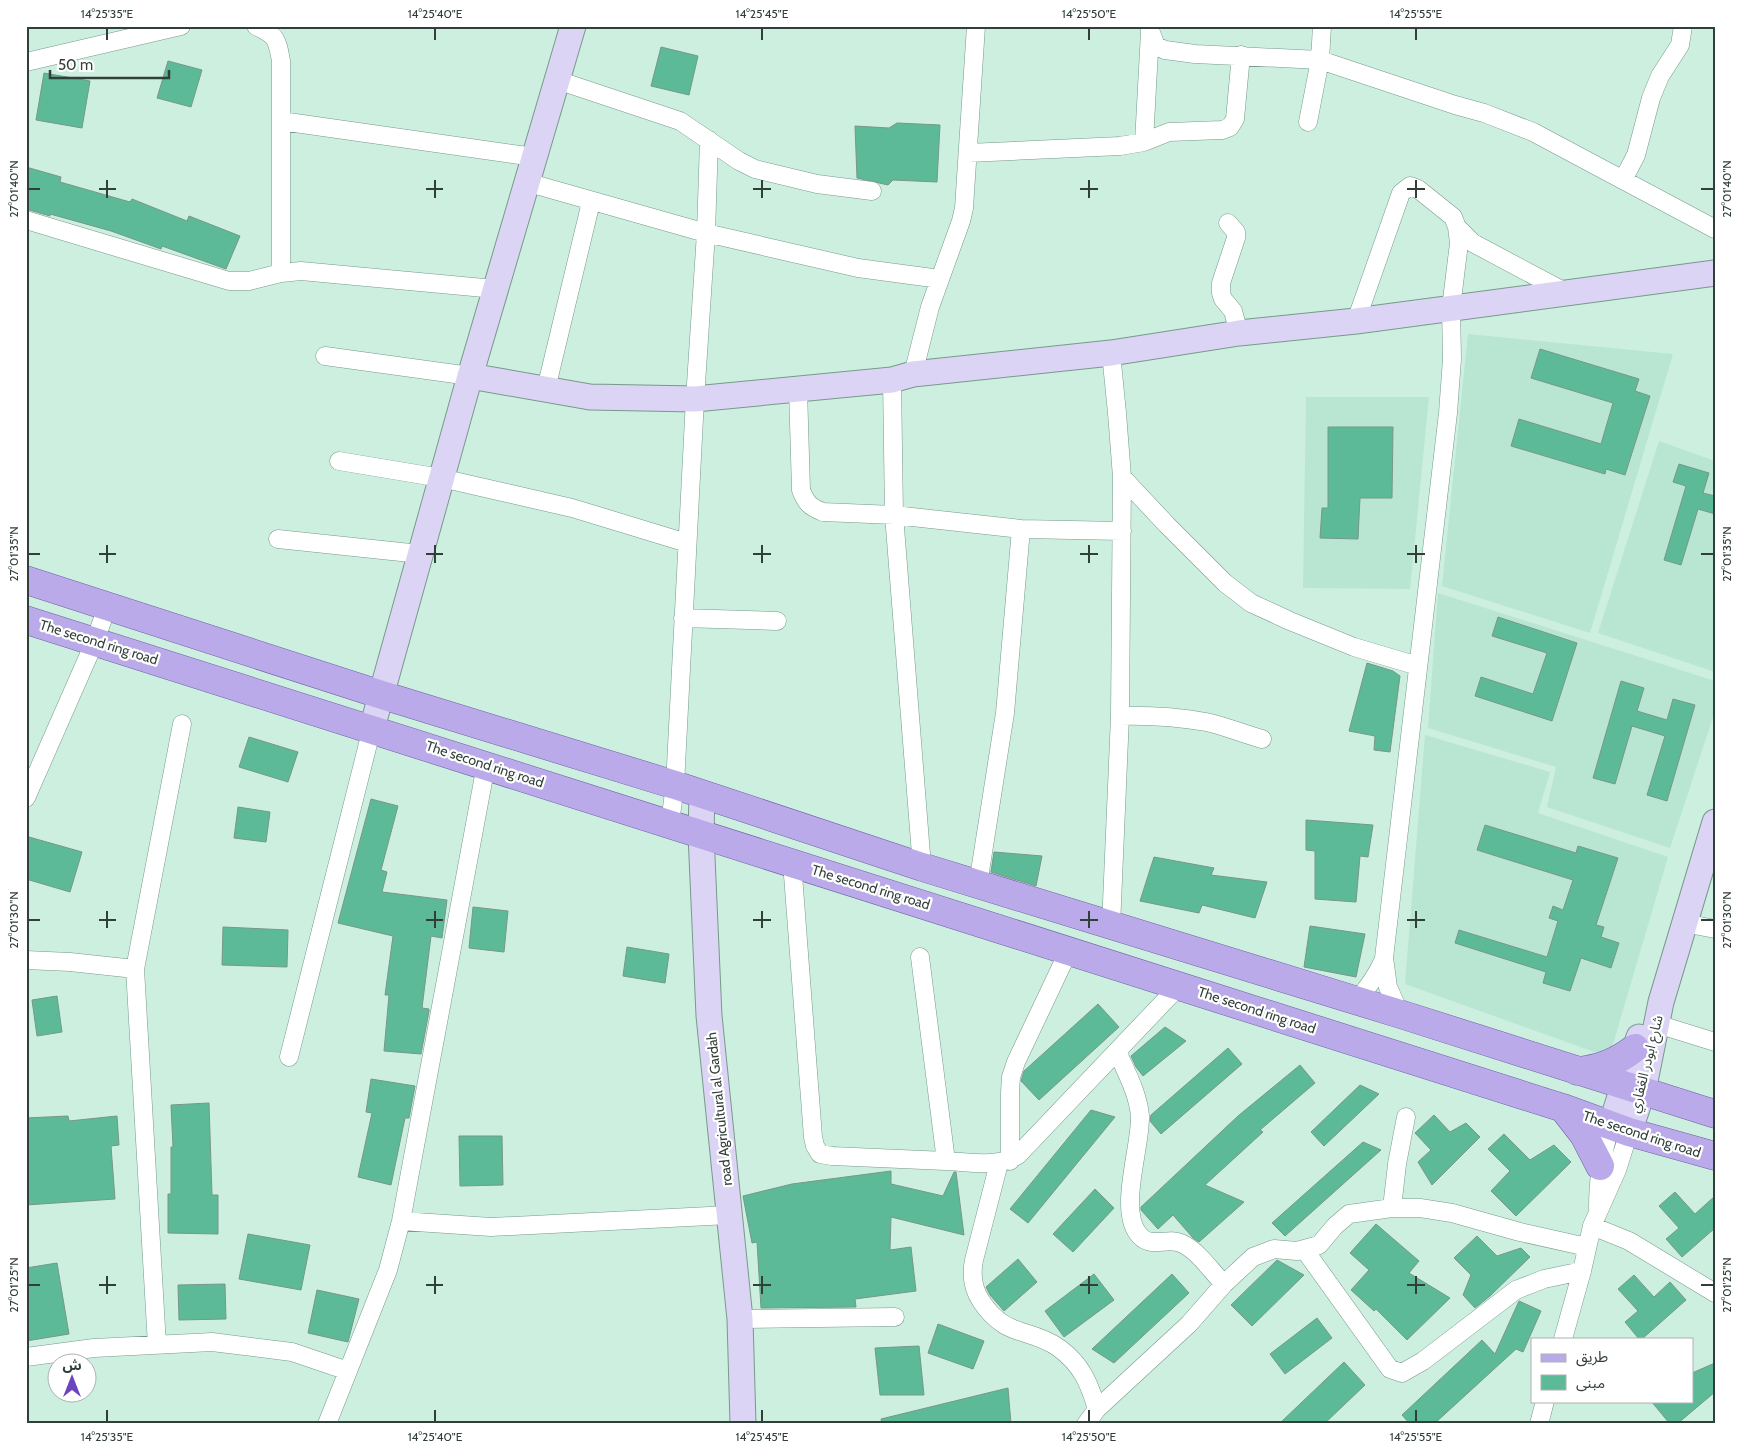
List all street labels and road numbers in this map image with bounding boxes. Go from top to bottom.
street label: The second ring road [38,615,160,669]
street label: The second ring road [424,736,546,792]
street label: The second ring road [810,860,932,914]
street label: The second ring road [1196,982,1318,1038]
street label: شارع ابودر الغفاري [1625,1013,1669,1115]
street label: road Agricultural al Gardah [702,1031,736,1187]
street label: The second ring road [1581,1106,1703,1162]

